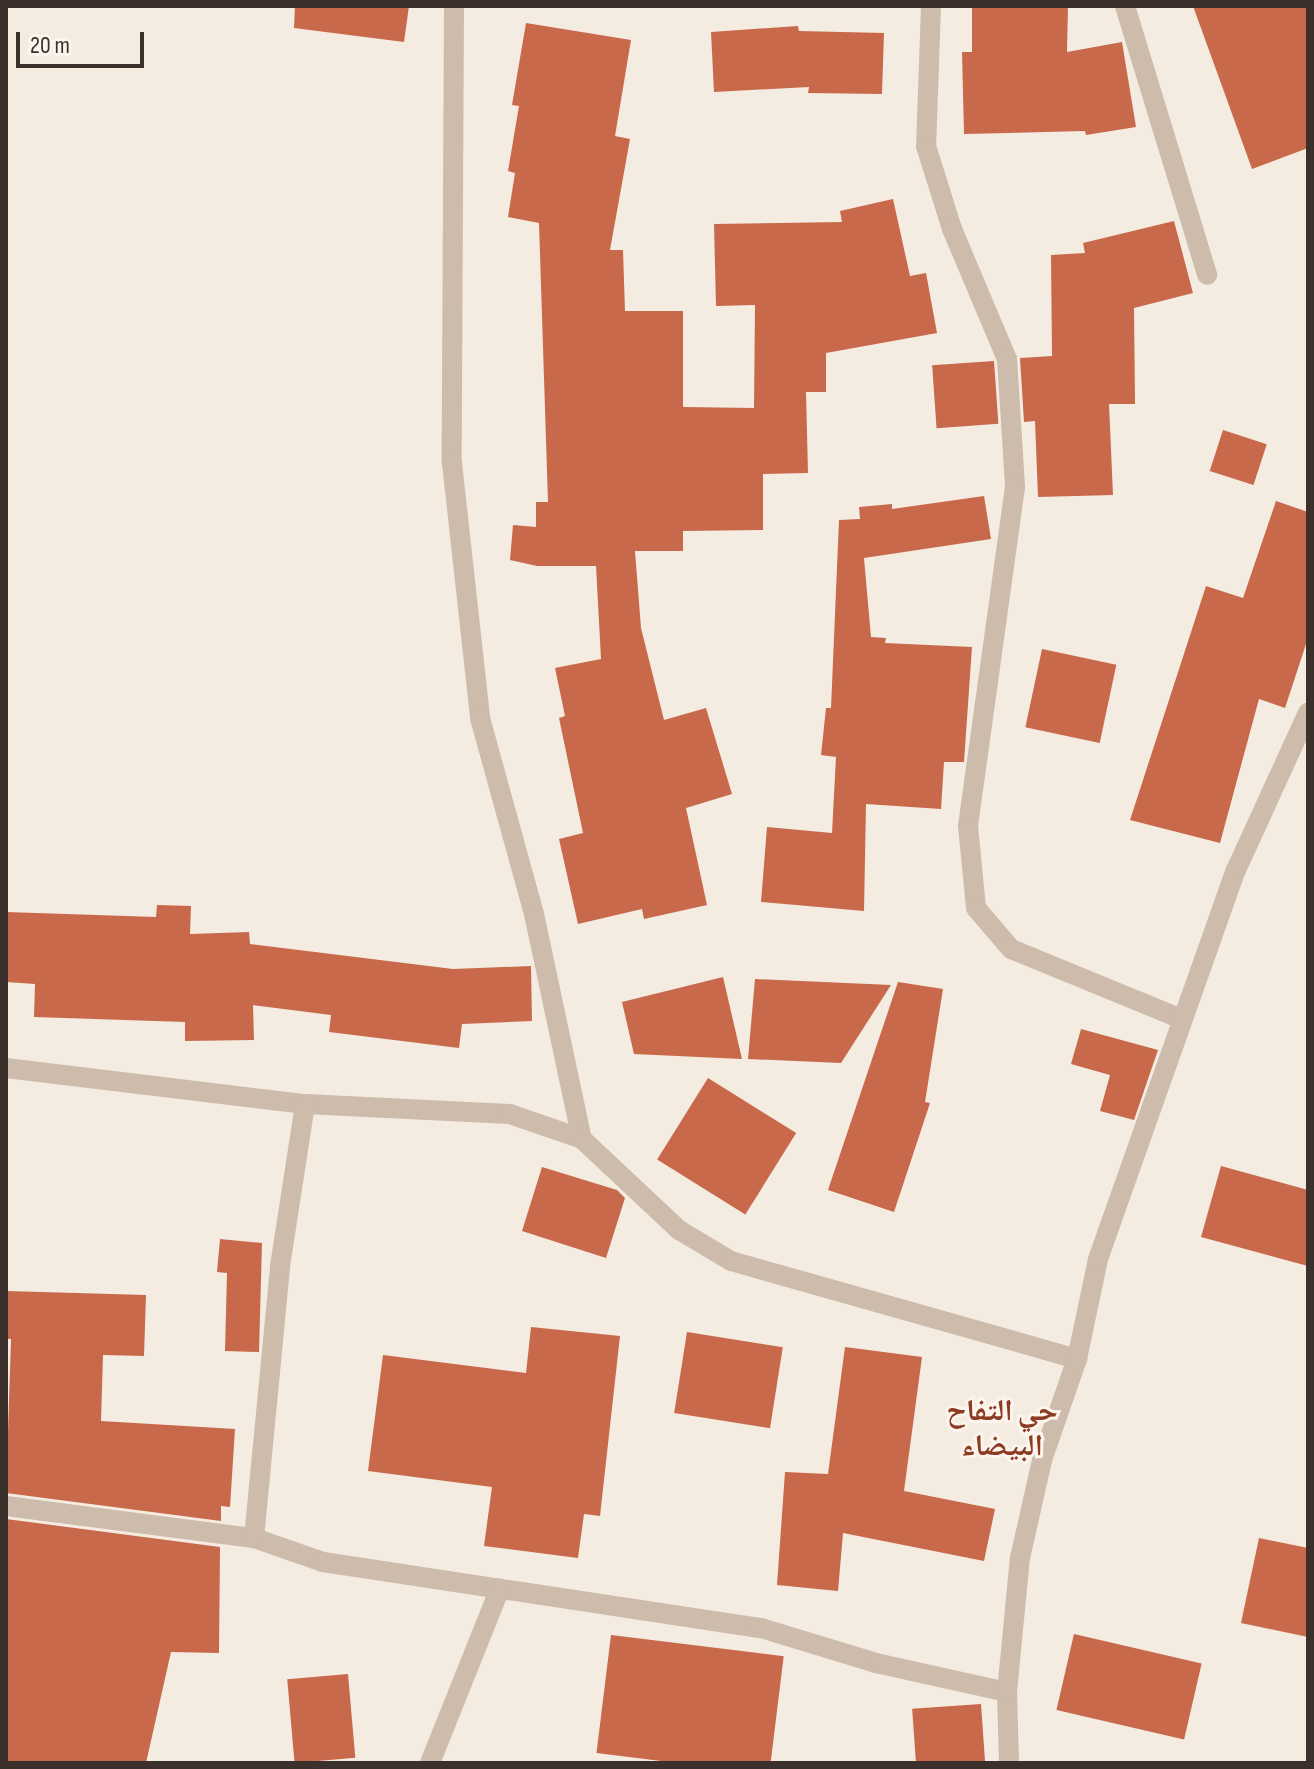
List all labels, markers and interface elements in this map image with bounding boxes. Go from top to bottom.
scale bar [20,16,148,66]
text: 20 m [30,31,70,60]
district label: حي التفاح البيضاء [946,1393,1058,1464]

